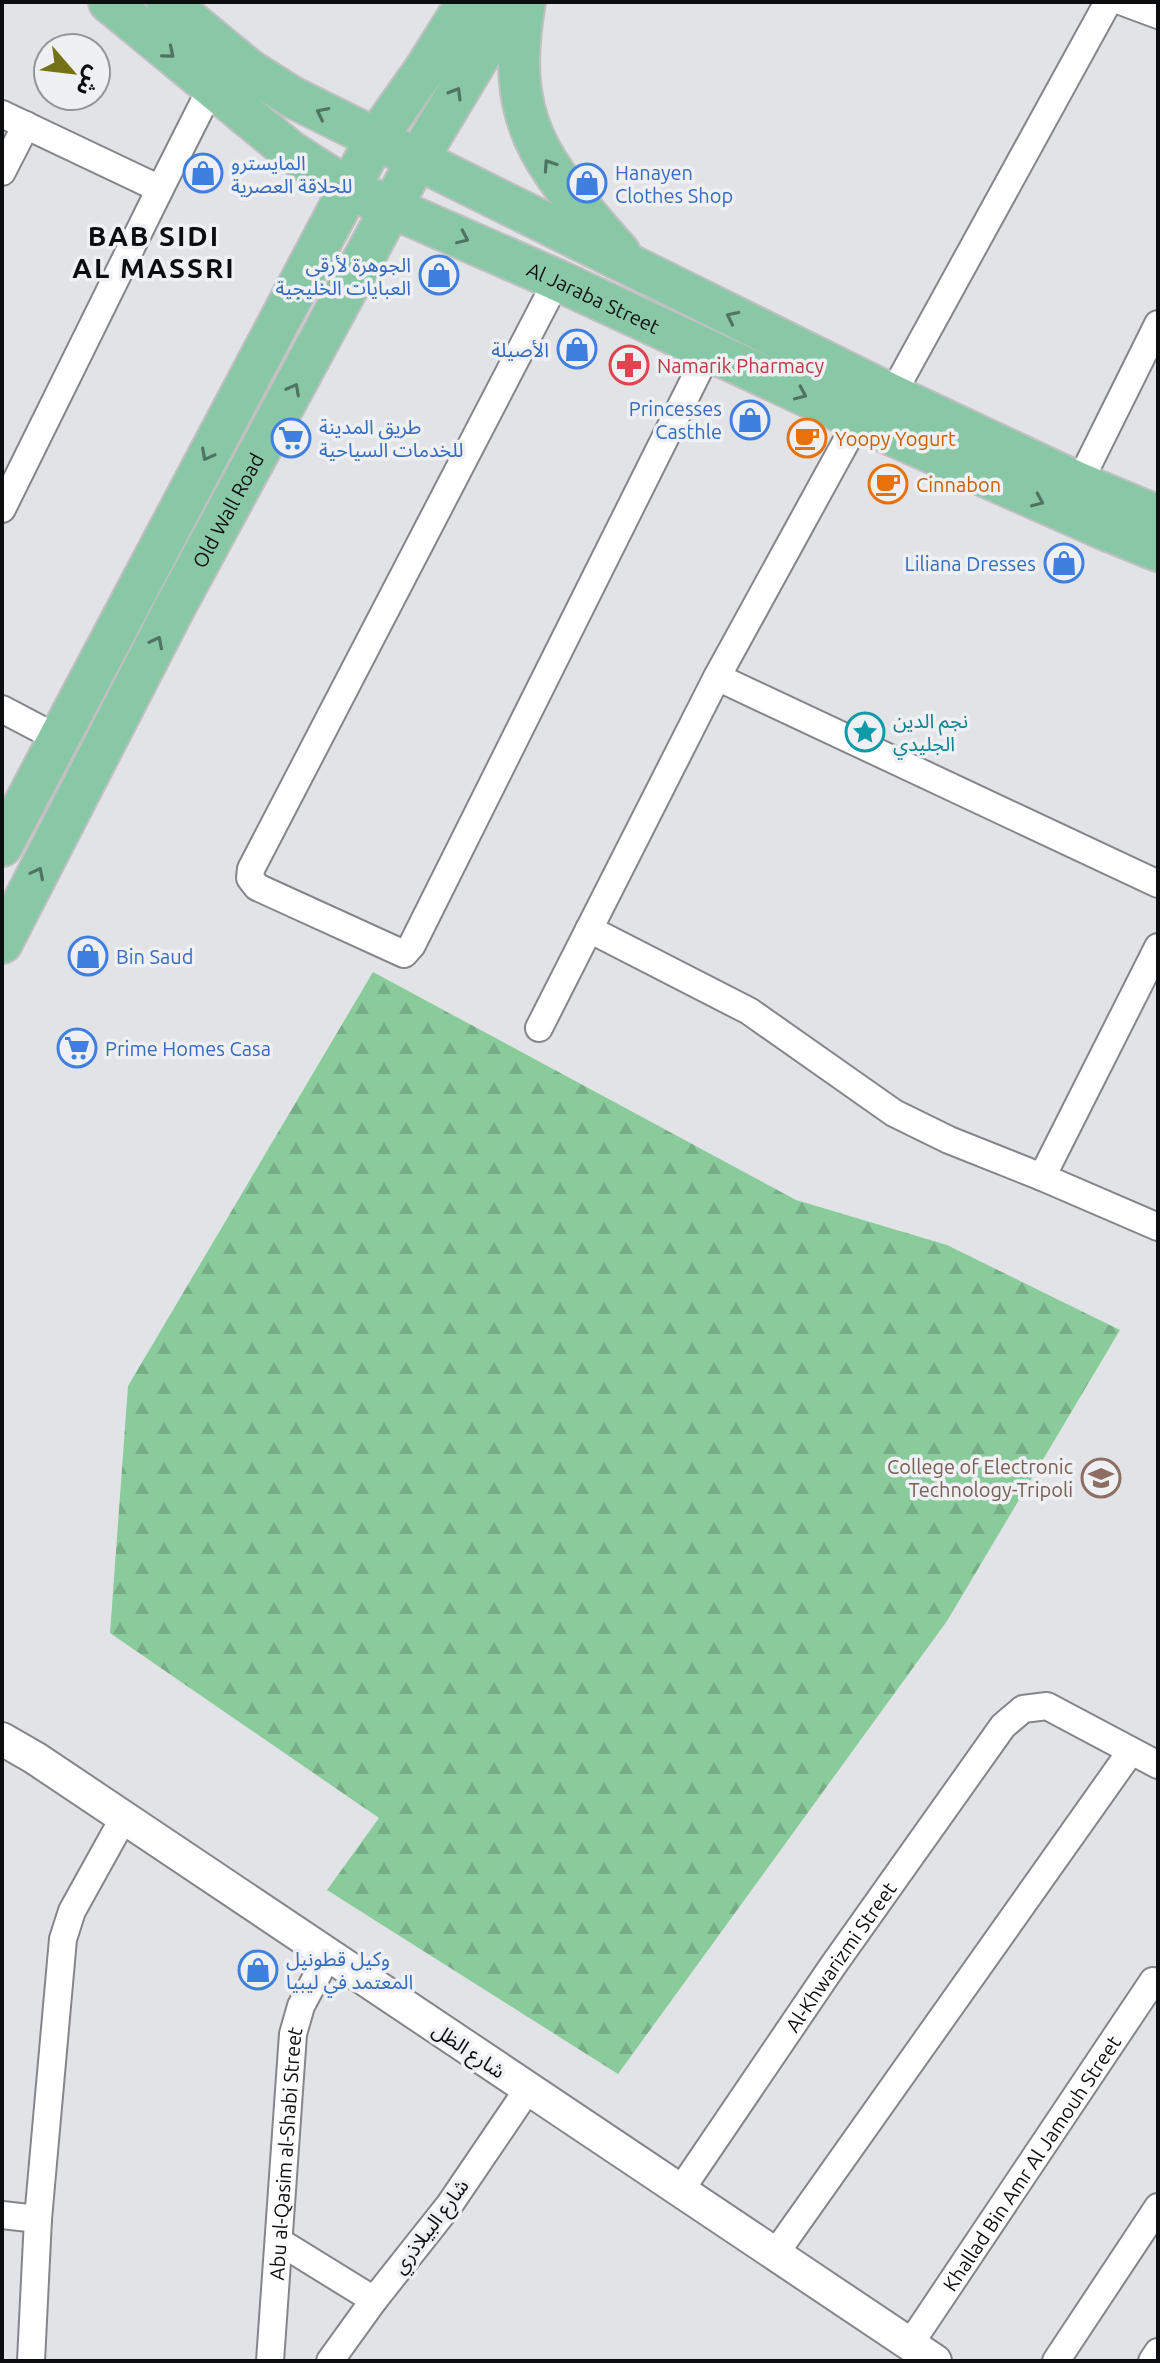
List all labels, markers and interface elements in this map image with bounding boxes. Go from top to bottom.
north arrow [32,32,112,112]
one-way arrow [160,43,174,57]
text: ش [71,62,108,101]
one-way arrow [447,87,462,102]
one-way arrow [316,107,331,122]
place label: المايسترو للحلاقة العصرية [231,151,353,198]
shop icon: المايسترو للحلاقة العصرية [182,152,224,194]
one-way arrow [544,159,559,173]
place label: Hanayen Clothes Shop [615,161,733,207]
shop icon: Hanayen Clothes Shop [566,162,608,204]
district label: BAB SIDI AL MASSRI [72,220,236,283]
one-way arrow [455,228,470,244]
place label: الجوهرة لأرقى العبايات الخليجية [276,253,411,299]
shop icon: الجوهرة لأرقى العبايات الخليجية [418,254,460,296]
street label: Al Jaraba Street [524,257,664,338]
one-way arrow [726,311,741,327]
shop icon: الأصيلة [556,328,598,370]
place label: الأصيلة [491,338,549,361]
pharmacy icon: Namarik Pharmacy [608,344,650,386]
place label: Namarik Pharmacy [657,354,825,377]
one-way arrow [284,382,299,397]
one-way arrow [793,384,807,400]
place label: Princesses Casthle [629,397,722,443]
shop icon: Princesses Casthle [729,399,771,441]
place label: طريق المدينة للخدمات السياحية [319,415,464,461]
supermarket icon: طريق المدينة للخدمات السياحية [270,417,312,459]
cafe icon: Yoopy Yogurt [786,417,828,459]
place label: Yoopy Yogurt [835,427,956,450]
one-way arrow [202,447,217,462]
street label: Old Wall Road [187,449,268,571]
cafe icon: Cinnabon [867,463,909,505]
place label: Cinnabon [916,473,1001,496]
one-way arrow [1030,491,1045,507]
shop icon: Liliana Dresses [1043,542,1085,584]
place label: Liliana Dresses [905,552,1036,575]
one-way arrow [148,636,163,651]
place label: نجم الدين الجليدي [893,709,968,759]
place icon: نجم الدين الجليدي [844,711,886,753]
one-way arrow [28,867,43,882]
shop icon: Bin Saud [67,935,109,977]
place label: Bin Saud [116,945,193,968]
supermarket icon: Prime Homes Casa [56,1027,98,1069]
place label: Prime Homes Casa [105,1037,271,1060]
place label: College of Electronic Technology-Tripoli [887,1455,1073,1501]
school or university icon: College of Electronic Technology-Tripoli [1080,1457,1122,1499]
street label: Al-Khwarizmi Street [780,1877,901,2036]
place label: وكيل قطونيل المعتمد في ليبيا [286,1947,413,1997]
shop icon: وكيل قطونيل المعتمد في ليبيا [237,1949,279,1991]
street label: شارع الظل [426,2017,510,2086]
street label: Abu al-Qasim al-Shabi Street [264,2024,306,2281]
street label: Khallad Bin Amr Al Jamouh Street [938,2031,1125,2295]
street label: شارع البيلاذري [387,2174,477,2280]

